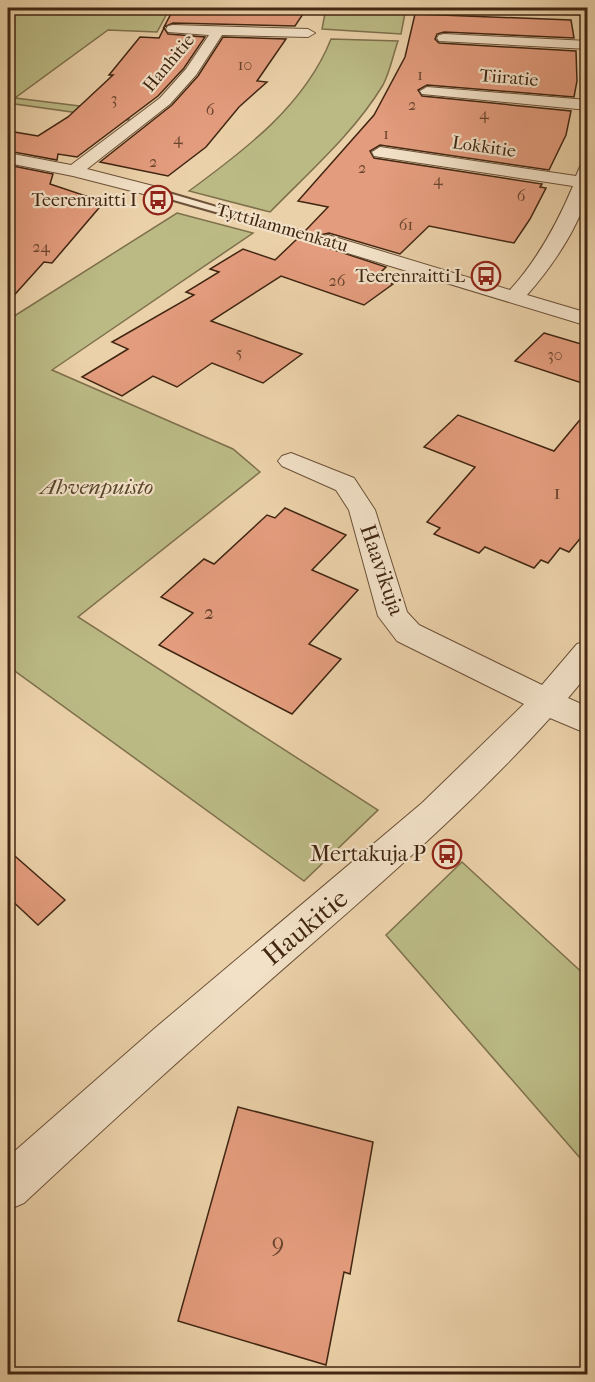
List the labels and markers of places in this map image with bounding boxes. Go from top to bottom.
bus stop icon: Teerenraitti I [142,184,174,216]
place label: Teerenraitti I [31,190,137,211]
bus stop icon: Teerenraitti L [470,260,502,292]
place label: Teerenraitti L [356,266,465,287]
bus stop icon: Mertakuja P [431,838,463,870]
place label: Mertakuja P [310,841,426,867]

